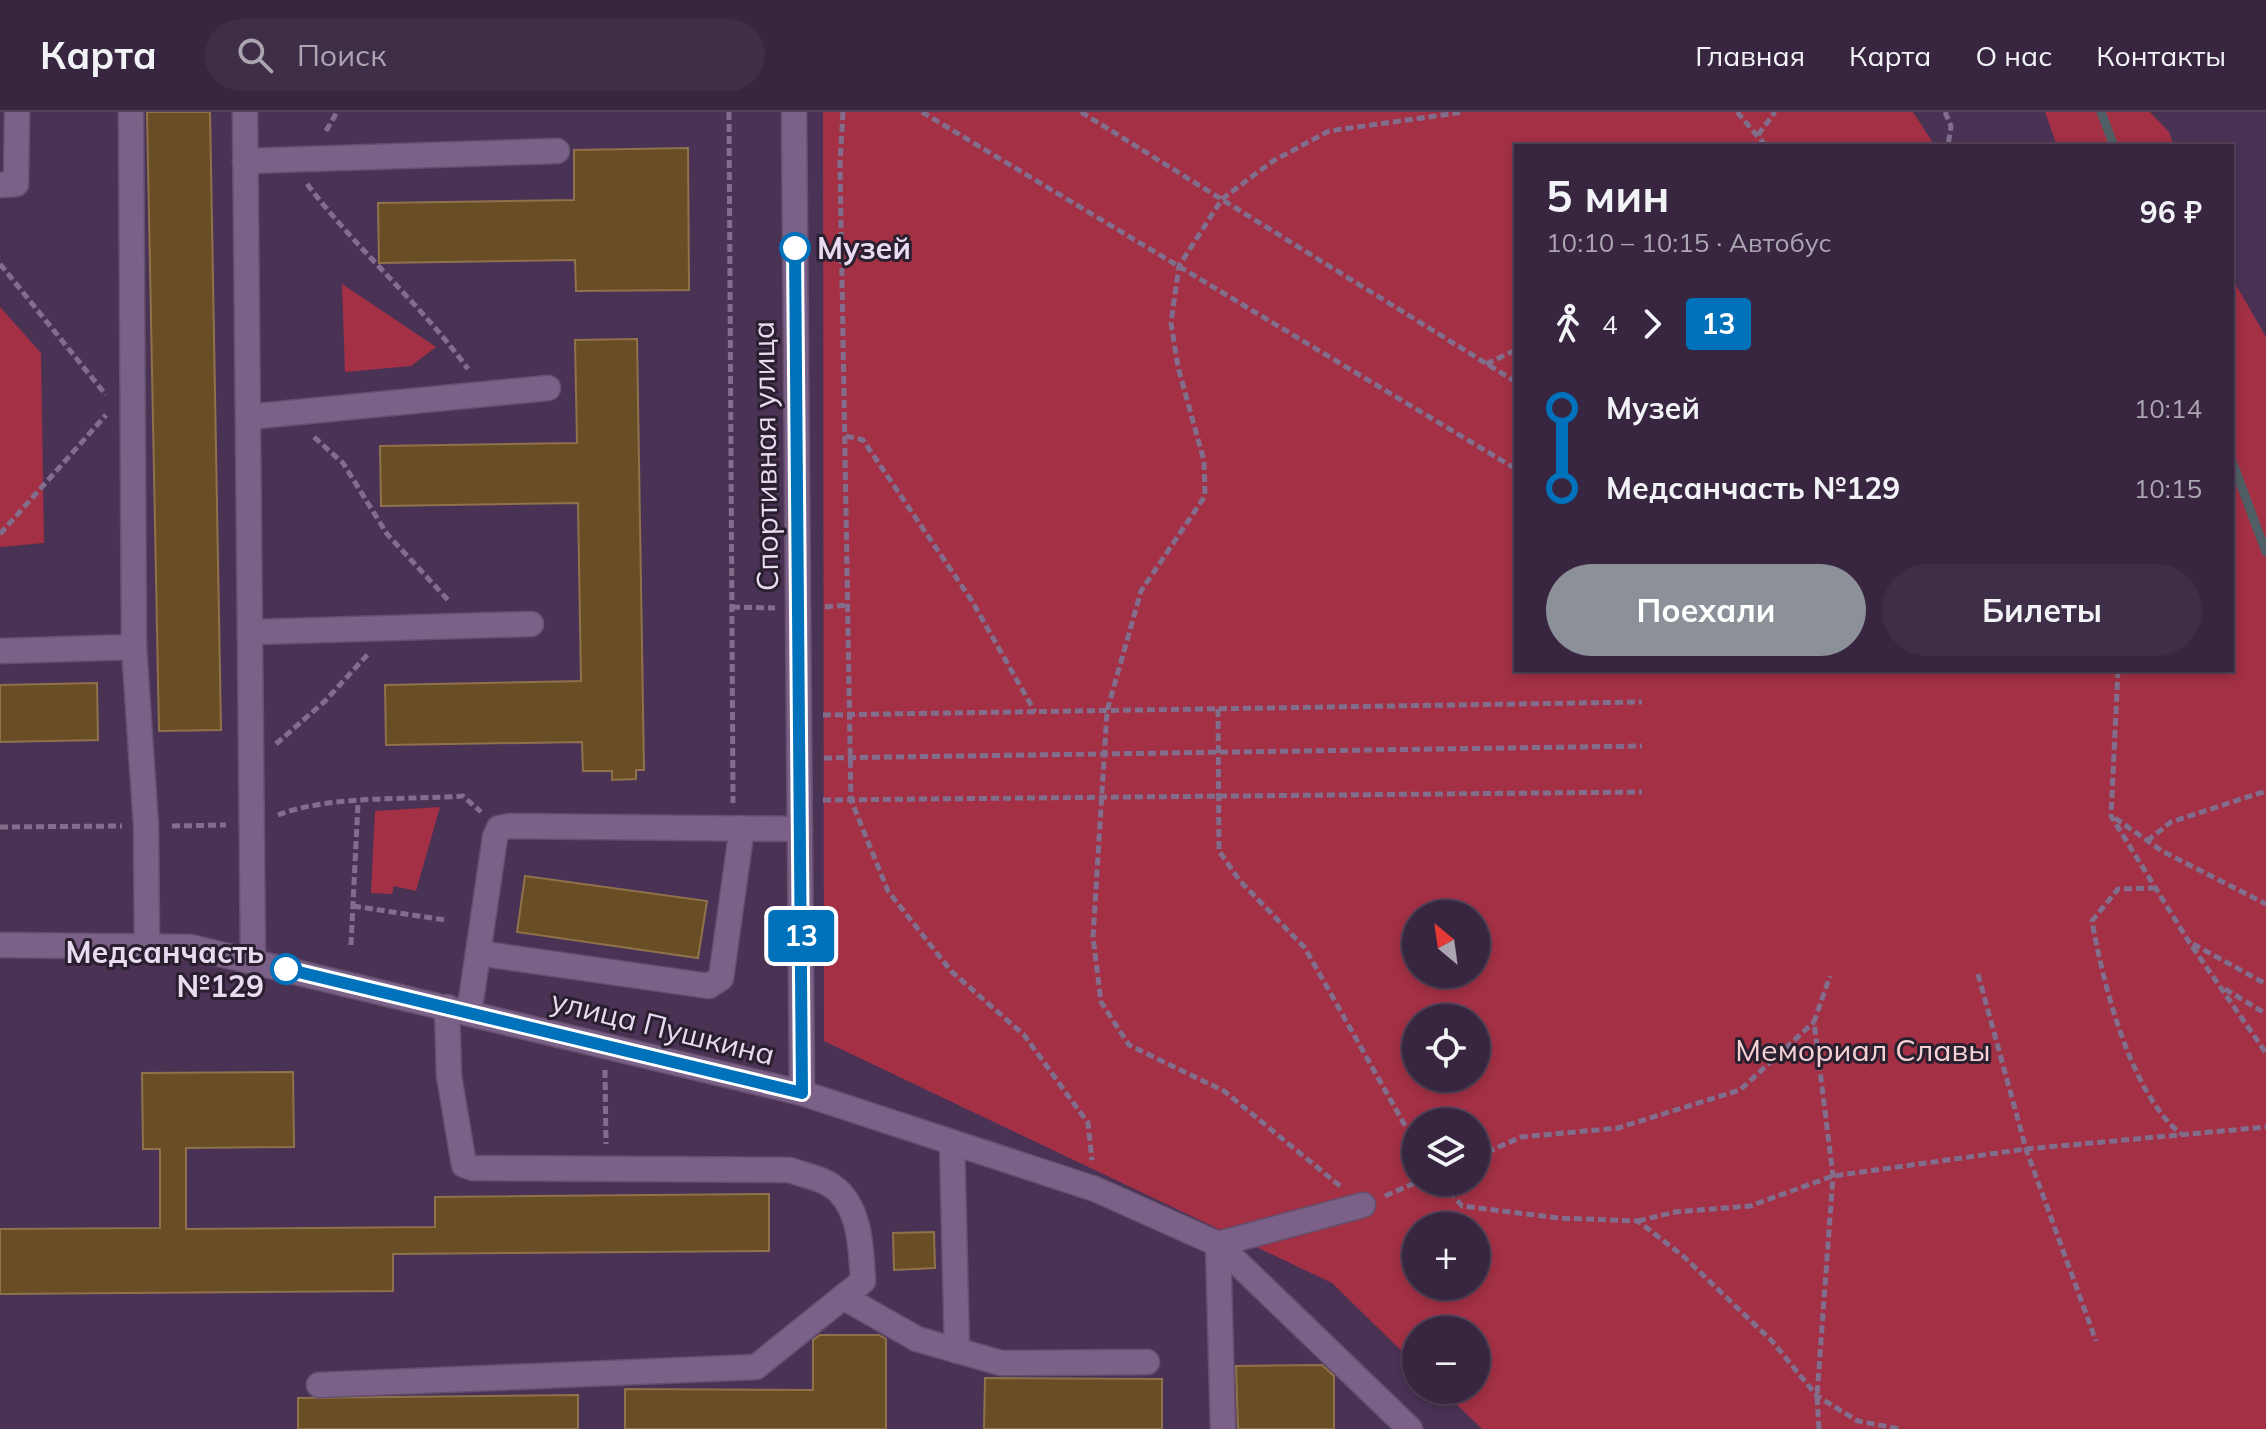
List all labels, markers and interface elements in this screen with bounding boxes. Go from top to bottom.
search box [205,19,765,91]
text: Карта [40,31,157,79]
icon: search [233,33,277,77]
text: Поиск [297,36,386,74]
text: Главная [1695,38,1805,73]
text: Карта [1849,38,1931,73]
text: О нас [1975,38,2052,73]
text: Контакты [2096,38,2226,73]
text: 5 мин [1546,168,1669,223]
text: 96 ₽ [2140,193,2202,231]
text: 10:10 – 10:15 · Автобус [1546,226,1832,259]
place label: Музей [817,229,911,267]
marker: Музей [780,233,810,263]
icon: walk [1546,302,1590,346]
icon: forward [1630,302,1674,346]
text: 13 [1702,306,1735,341]
text: 4 [1602,308,1618,341]
street label: Спортивная улица [744,321,786,591]
text: Музей [1606,389,1700,427]
text: 10:14 [2134,392,2202,425]
text: Медсанчасть №129 [1606,469,1900,507]
text: 10:15 [2134,472,2202,505]
button: Поехали [1546,564,1866,656]
button: Билеты [1882,564,2202,656]
north arrow [1402,900,1490,988]
map controls [1402,900,1490,1404]
line badge: 13 [765,910,837,962]
text: 13 [784,918,818,953]
place label: Медсанчасть №129 [65,933,264,1005]
marker: Медсанчасть №129 [271,954,301,984]
street label: улица Пушкина [547,981,779,1073]
button: locate [1402,1004,1490,1092]
park label: Мемориал Славы [1735,1031,1991,1069]
button: layers [1402,1108,1490,1196]
button: + [1402,1212,1490,1300]
button: − [1402,1316,1490,1404]

